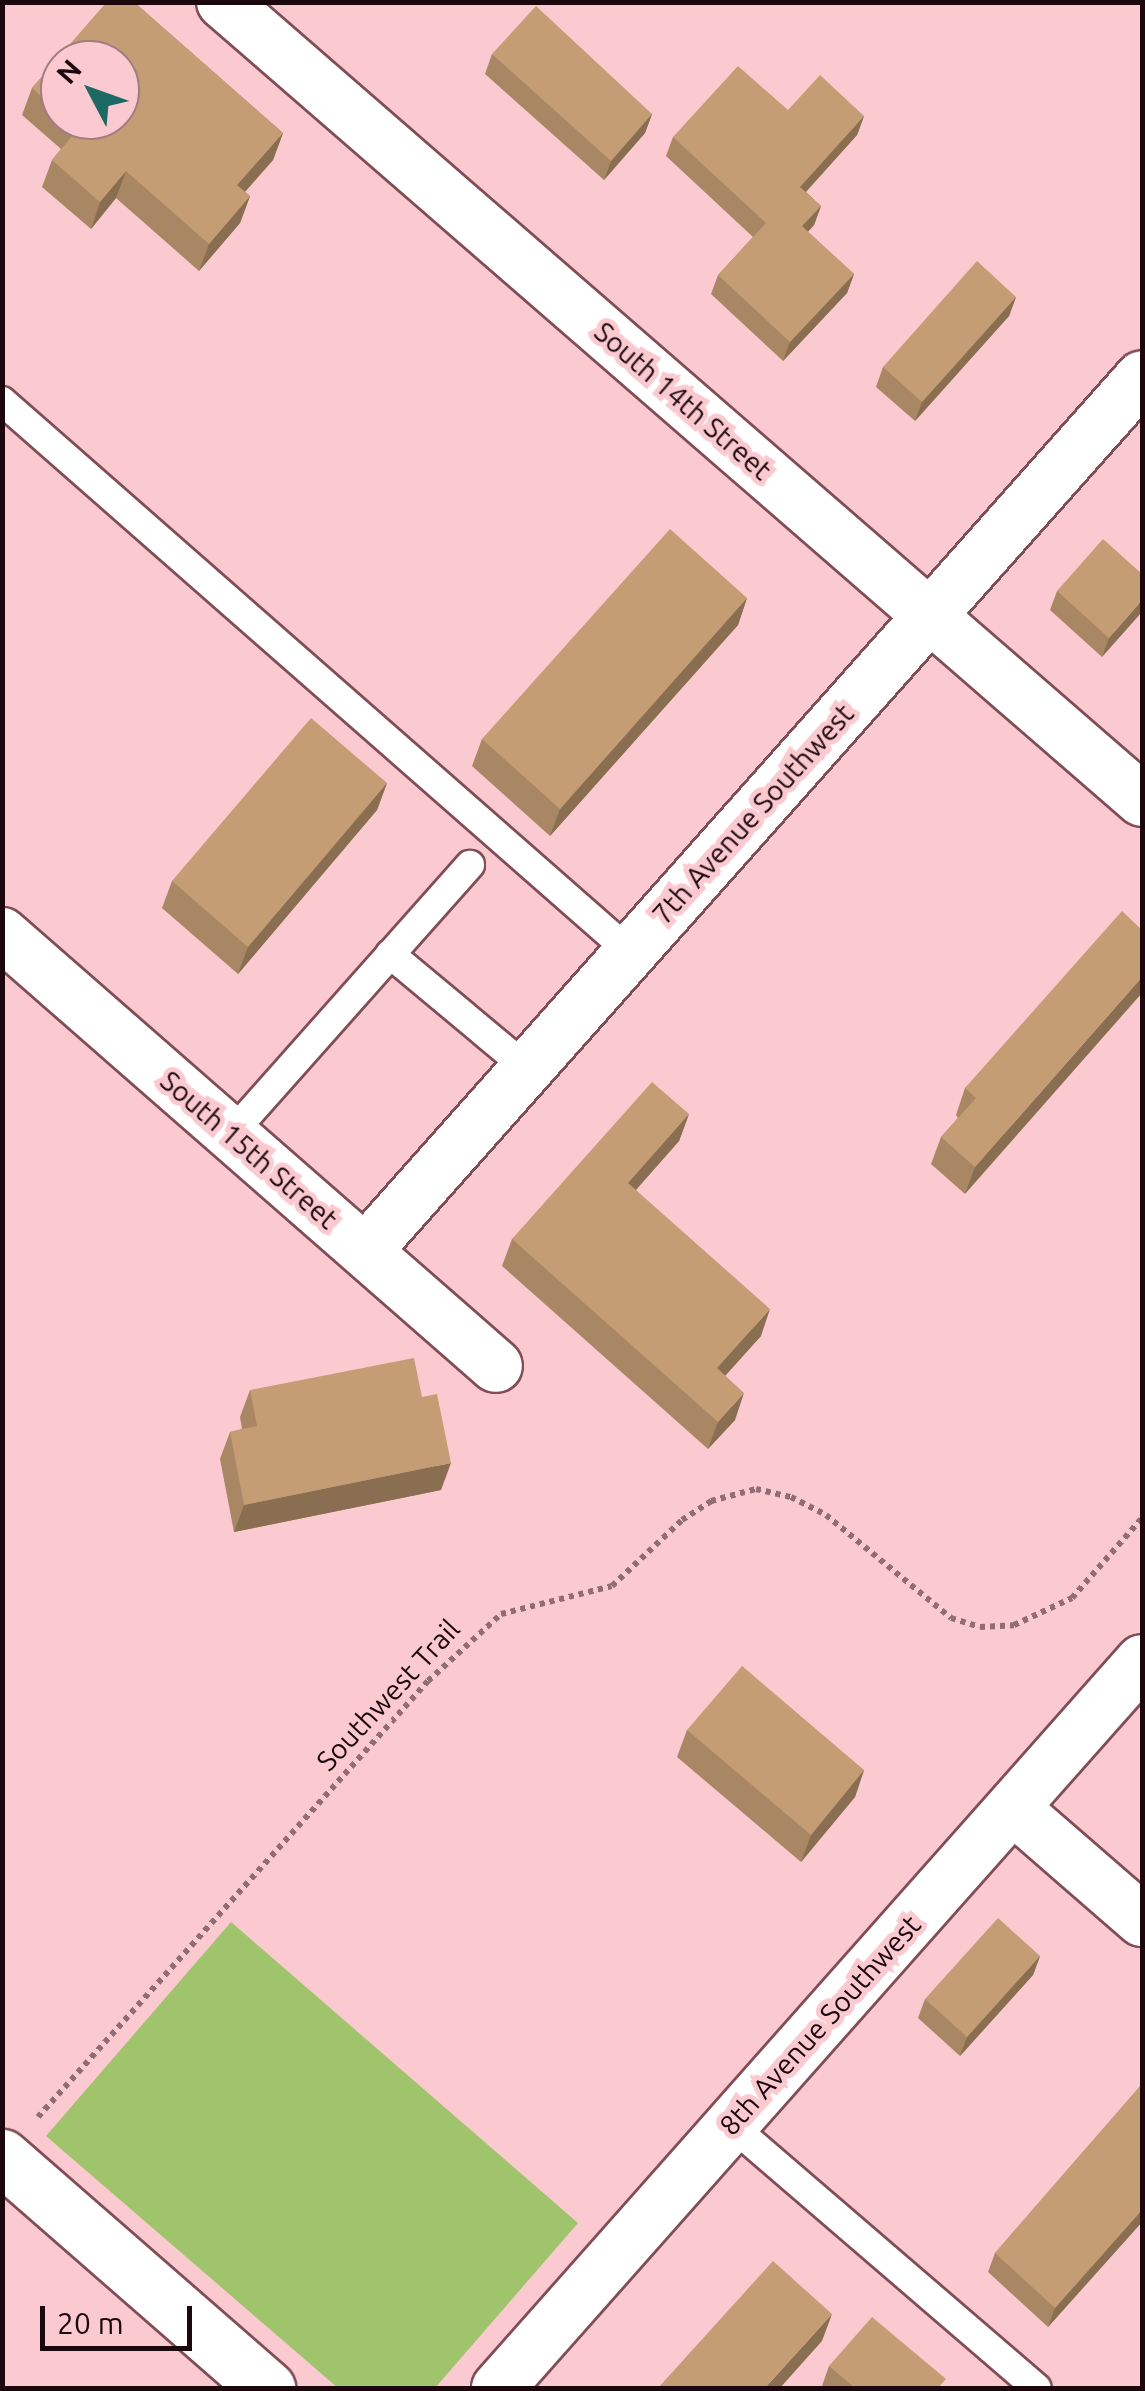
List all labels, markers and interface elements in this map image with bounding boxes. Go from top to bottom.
north arrow [40,40,140,140]
text: N [50,53,87,89]
street label: South 14th Street [588,315,778,487]
street label: 7th Avenue Southwest [645,697,861,931]
street label: South 15th Street [154,1064,344,1236]
street label: Southwest Trail [309,1612,467,1778]
street label: 8th Avenue Southwest [712,1908,928,2142]
scale bar [45,2286,198,2348]
text: 20 m [57,2306,124,2340]

